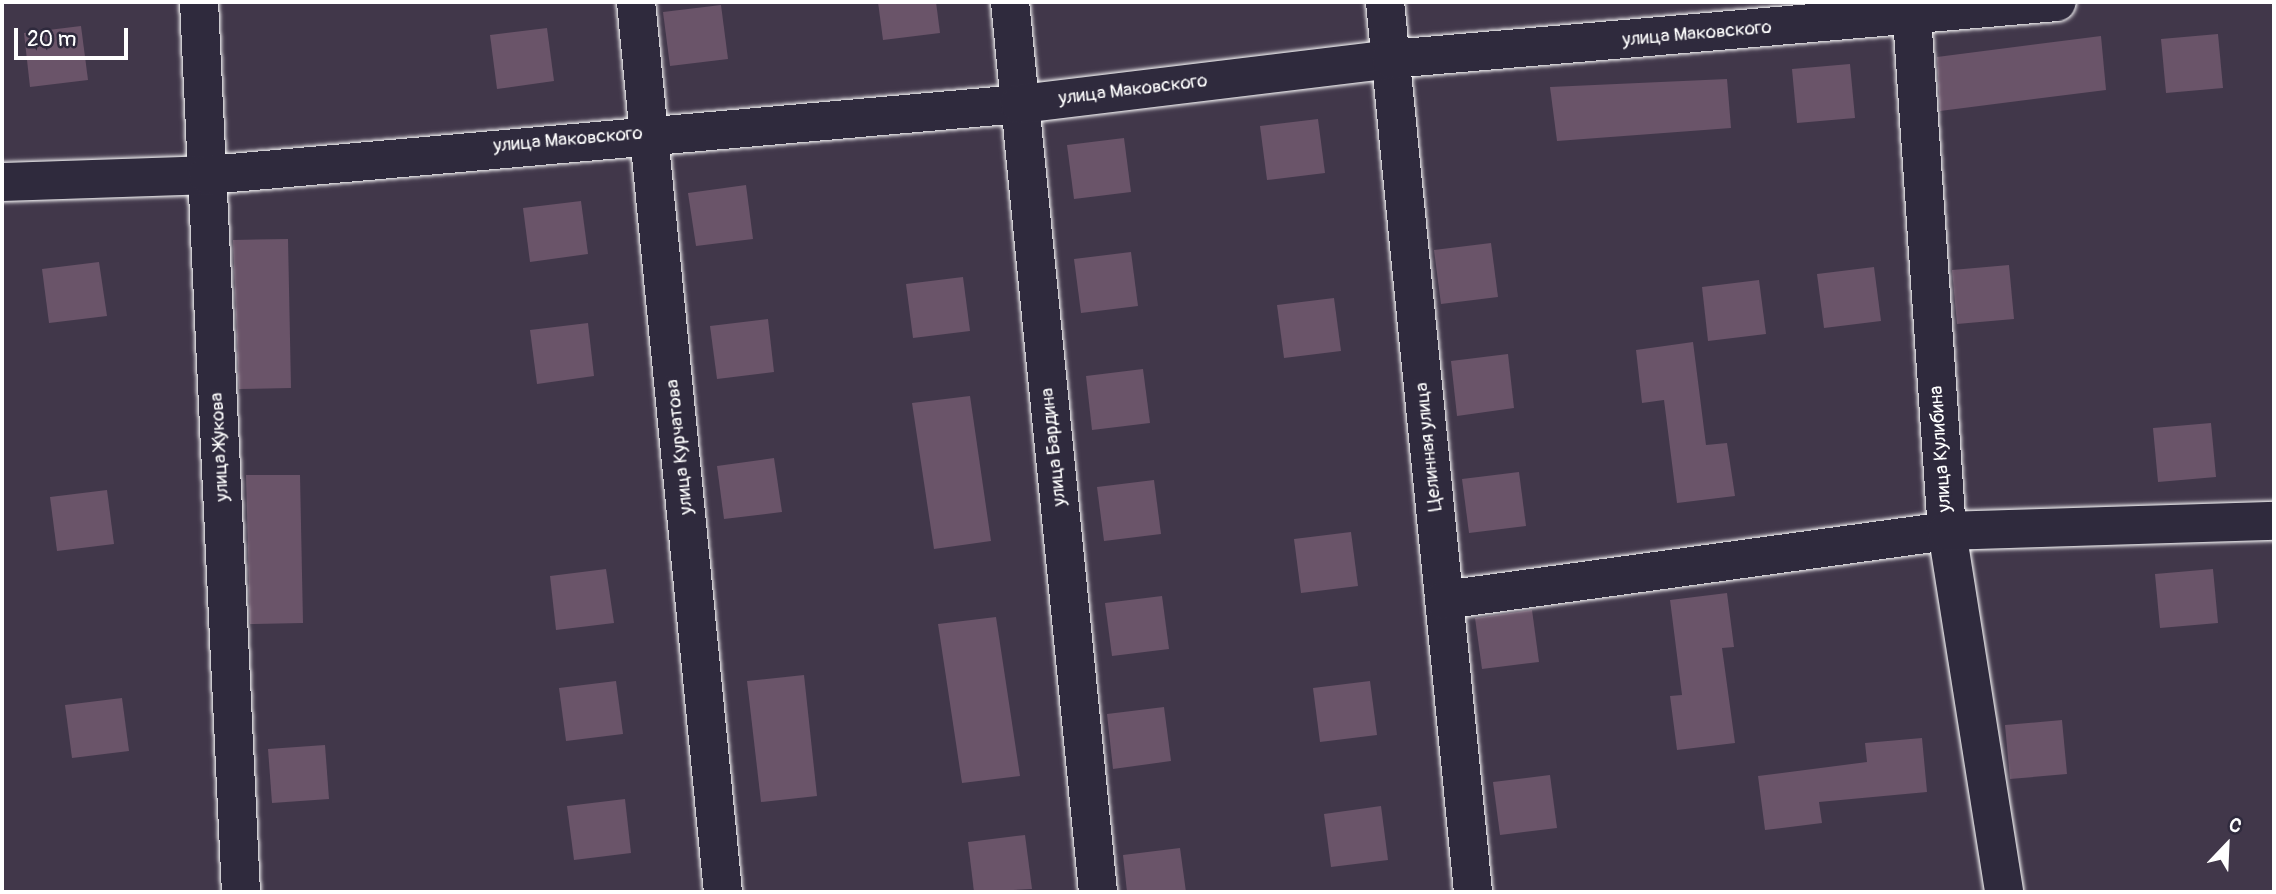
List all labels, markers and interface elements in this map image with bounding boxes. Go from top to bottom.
scale bar [18,14,131,58]
street label: улица Маковского [1621,16,1773,52]
text: 20 m [27,26,76,53]
street label: улица Маковского [1057,70,1209,110]
street label: улица Маковского [492,122,644,158]
street label: улица Курчатова [662,378,698,516]
street label: Целинная улица [1411,381,1447,513]
street label: улица Кулибина [1925,385,1957,513]
street label: улица Бардина [1036,387,1072,507]
street label: улица Жукова [206,392,234,502]
north arrow [2192,810,2262,880]
text: С [2225,812,2245,839]

